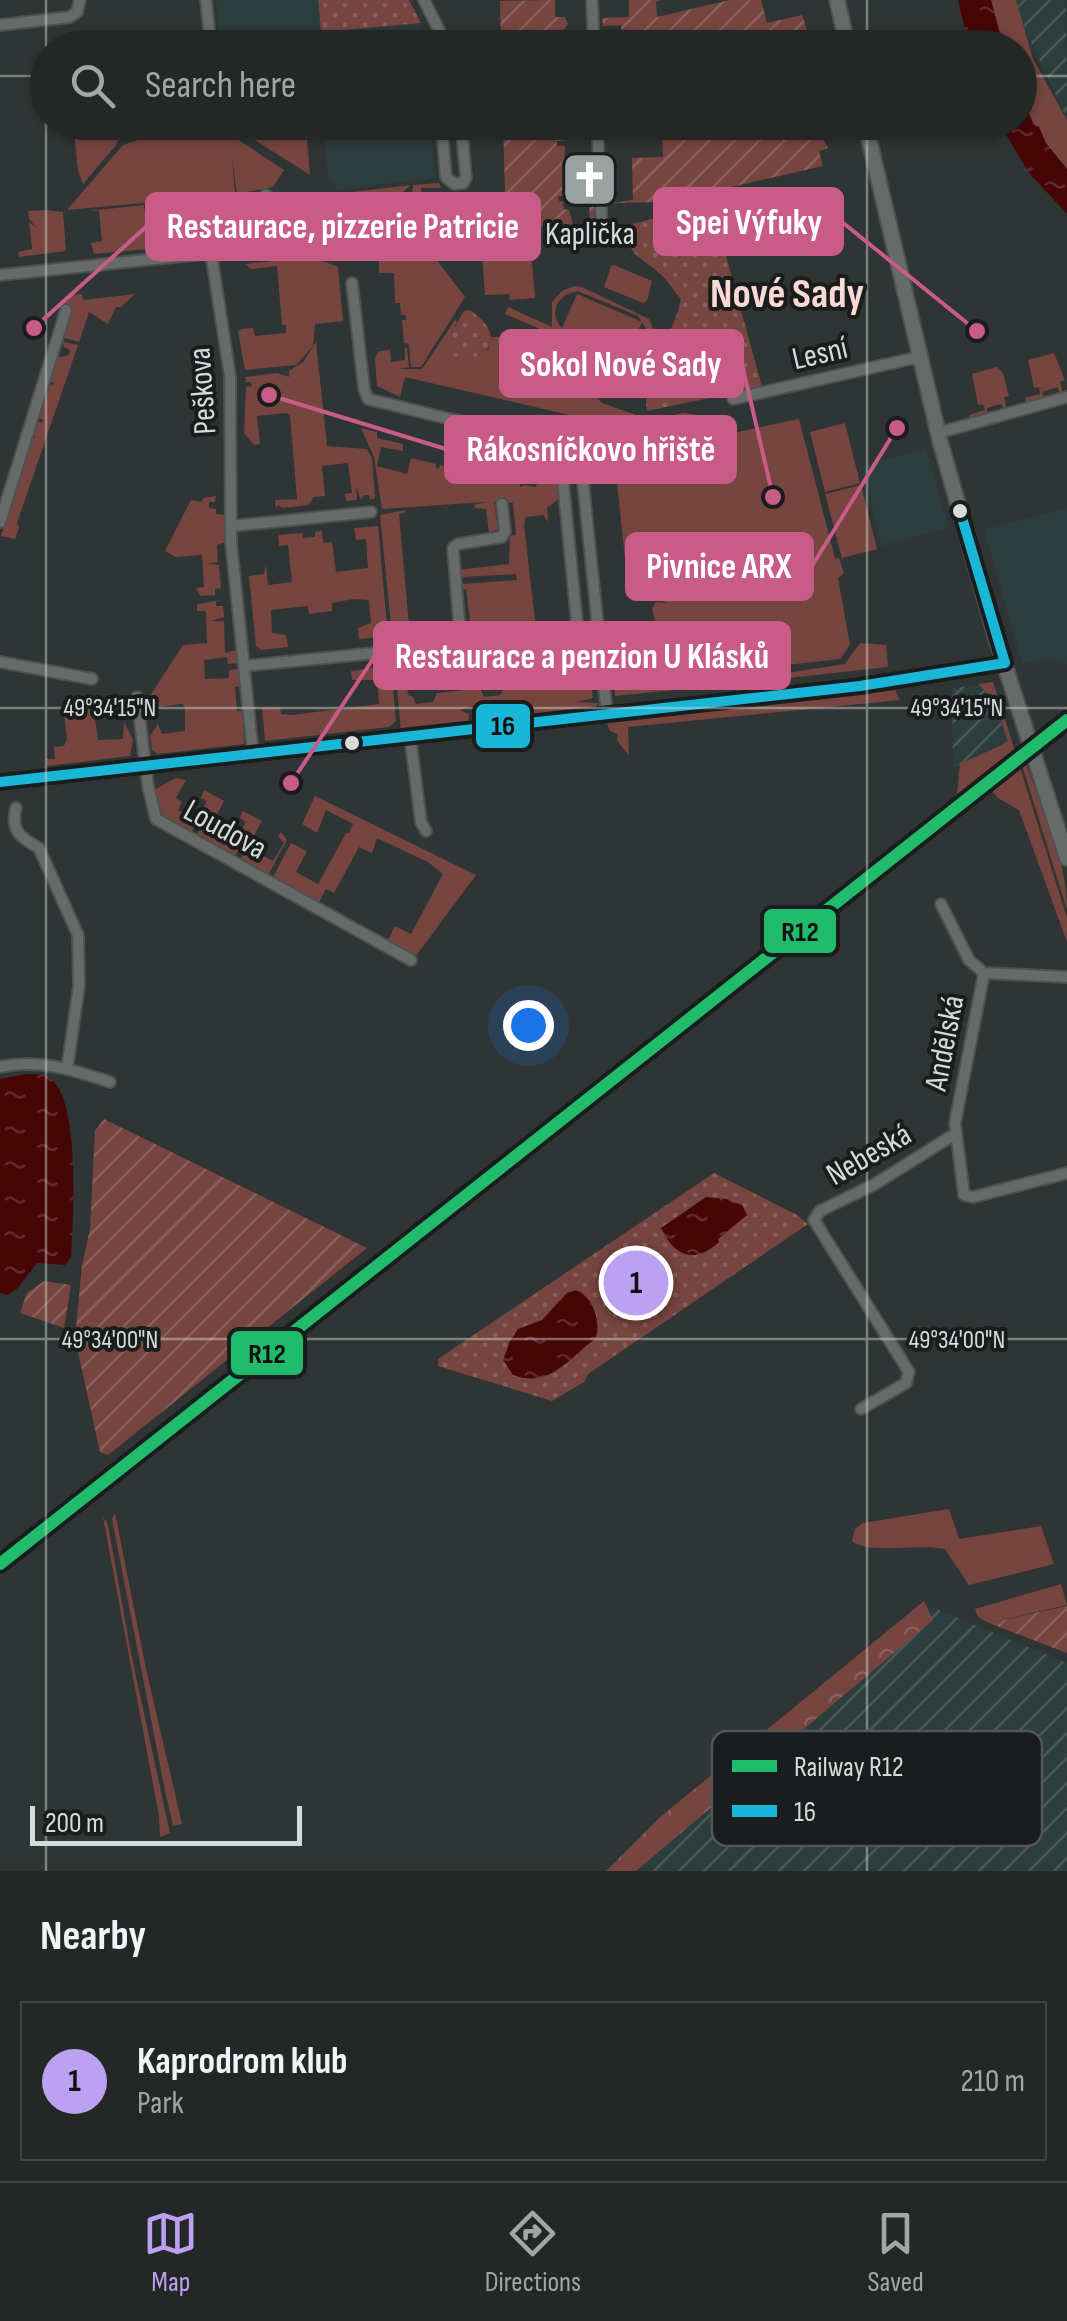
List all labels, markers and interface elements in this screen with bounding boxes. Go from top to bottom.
search box [30,30,1037,140]
icon: search [65,58,120,113]
text: Search here [145,63,296,108]
church icon: Kaplička [560,150,620,210]
callout: Spei Výfuky [655,189,842,254]
callout: Restaurace, pizzerie Patricie [147,194,539,259]
text: Spei Výfuky [676,202,823,245]
text: Restaurace, pizzerie Patricie [167,206,519,249]
place label: Kaplička [545,215,635,254]
district label: Nové Sady [710,269,864,320]
street label: Lesní [789,329,851,379]
callout: Sokol Nové Sady [501,331,742,396]
text: Sokol Nové Sady [520,344,722,387]
street label: Peškova [181,346,225,436]
callout: Rákosníčkovo hřiště [446,417,735,482]
text: Rákosníčkovo hřiště [467,429,715,472]
unlabelled marker [950,501,970,521]
callout: Pivnice ARX [627,534,812,599]
text: Pivnice ARX [646,546,792,589]
callout: Restaurace a penzion U Klásků [375,623,789,688]
text: Restaurace a penzion U Klásků [395,636,769,679]
text: 49°34'15"N [64,693,156,724]
text: 49°34'15"N [911,693,1003,724]
line badge: 16 [474,702,532,750]
text: 16 [491,710,515,743]
unlabelled marker [342,733,362,753]
street label: Loudova [177,791,273,869]
line badge: R12 [762,907,838,955]
text: R12 [781,916,819,949]
street label: Andělská [916,992,973,1095]
your location [503,1000,554,1051]
street label: Nebeská [820,1115,918,1195]
pin: 1 [604,1246,668,1320]
text: 49°34'00"N [62,1325,158,1356]
text: 49°34'00"N [909,1325,1005,1356]
line badge: R12 [229,1329,305,1377]
text: R12 [248,1338,286,1371]
legend [712,1731,1042,1846]
text: Railway R12 [794,1751,904,1784]
text: 16 [794,1796,816,1829]
scale bar [30,1801,302,1846]
text: 200 m [45,1807,104,1840]
text: Nearby [40,1911,146,1962]
text: Kaprodrom klub [137,2039,348,2084]
text: 1 [68,2062,81,2101]
text: 210 m [961,2062,1025,2101]
text: Park [137,2084,184,2123]
tab: Map [143,2206,198,2299]
tab: Directions [485,2206,581,2299]
tab: Saved [868,2206,924,2299]

